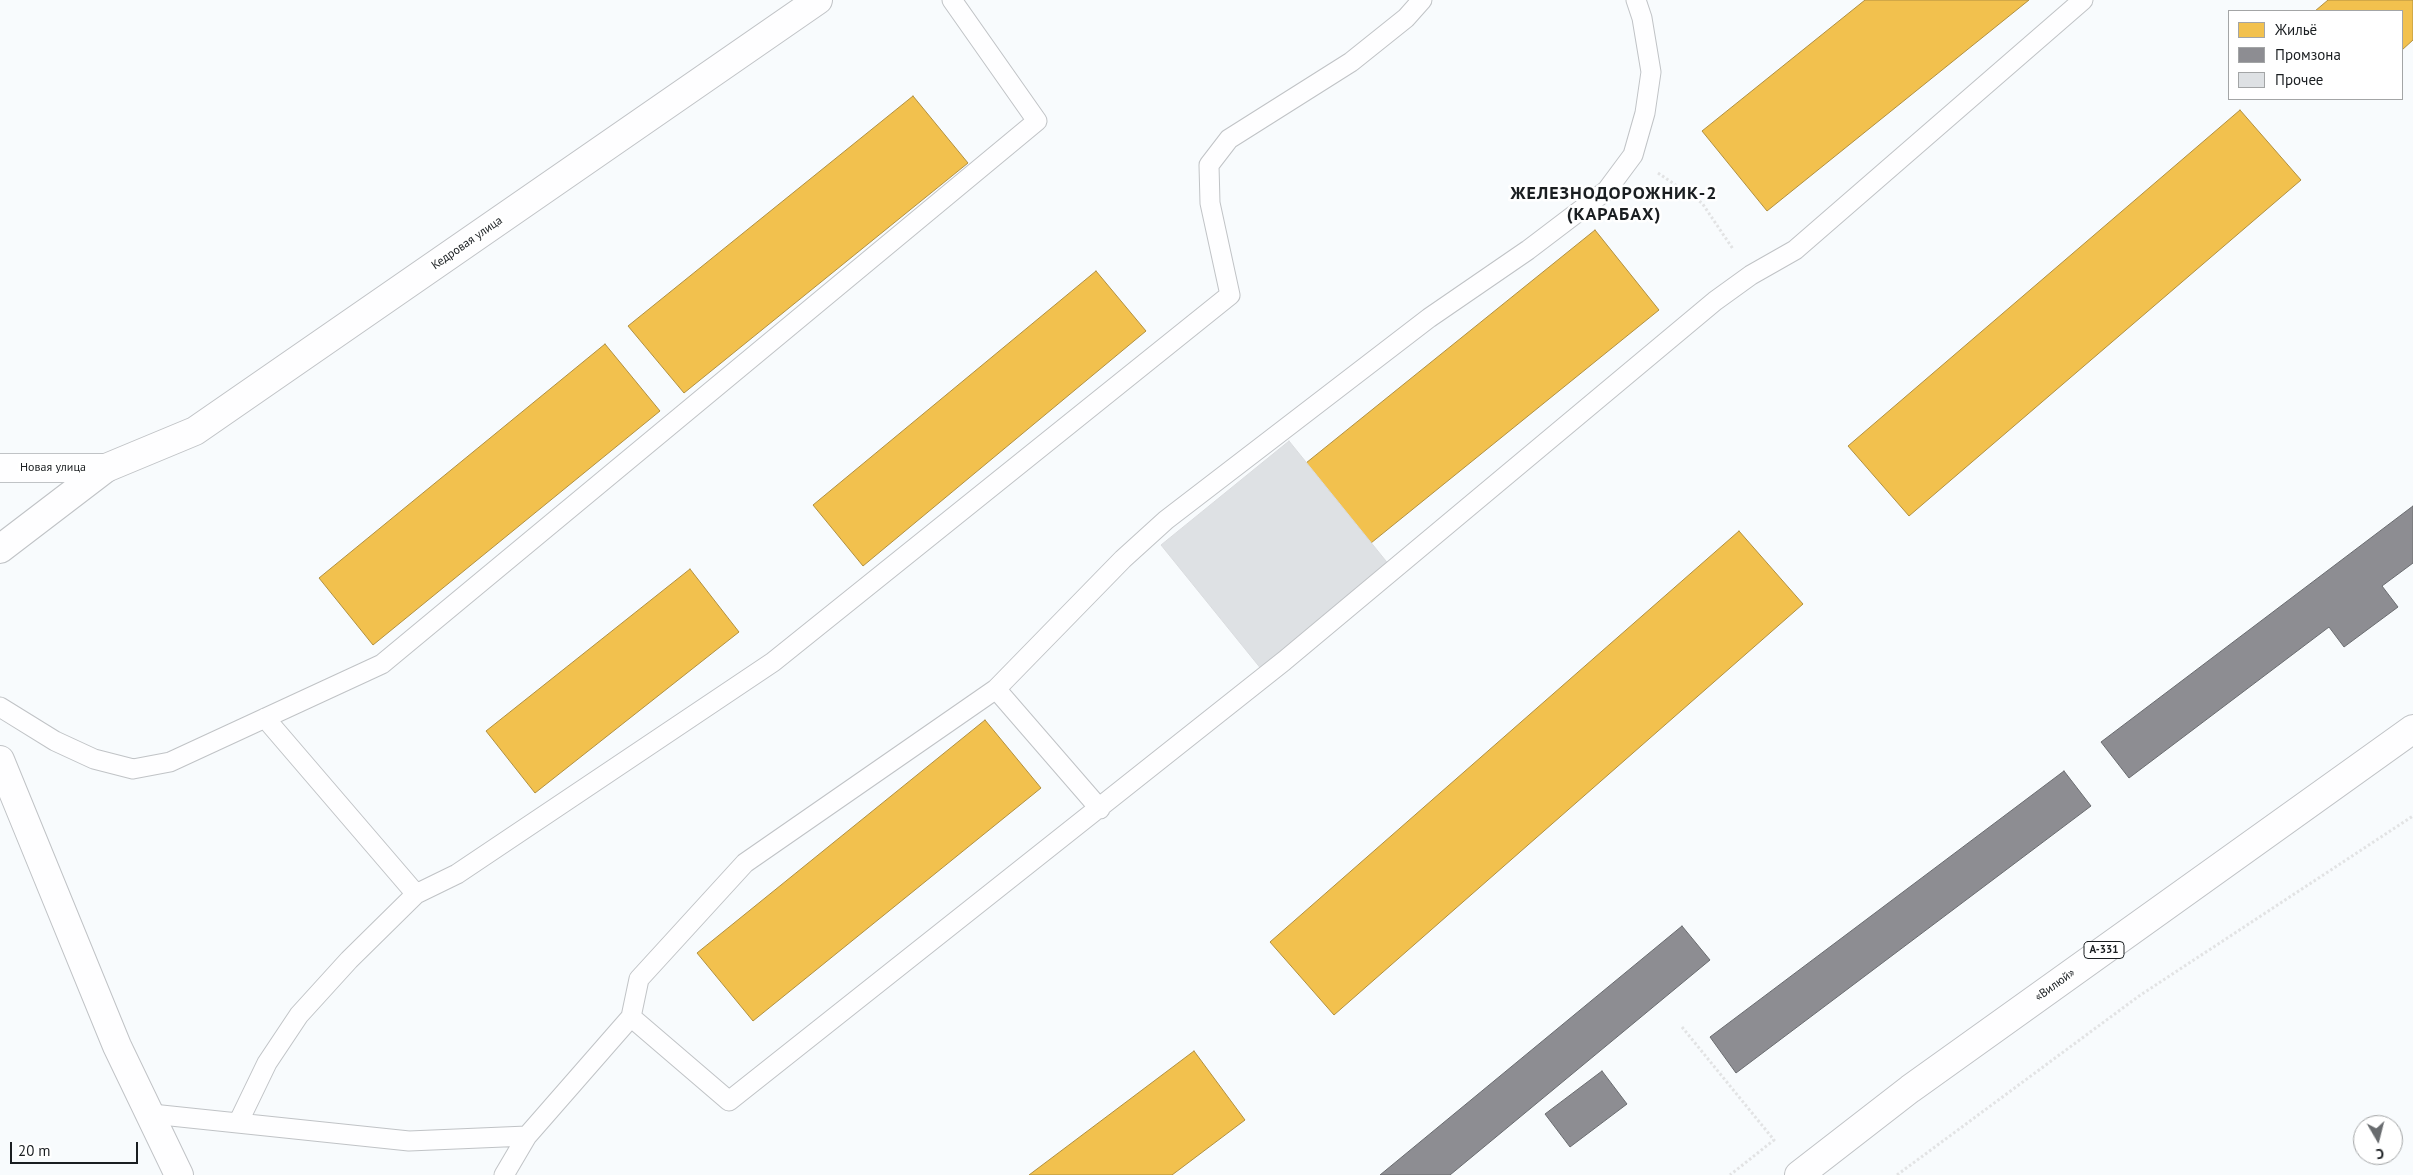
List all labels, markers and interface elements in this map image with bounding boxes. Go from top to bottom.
legend [2228,10,2403,100]
text: Жильё [2275,20,2317,39]
text: Промзона [2275,45,2341,64]
text: Прочее [2275,70,2323,89]
district label: ЖЕЛЕЗНОДОРОЖНИК-2 (КАРАБАХ) [1508,183,1720,225]
street label: Кедровая улица [429,213,505,273]
street label: Новая улица [20,461,86,475]
road number: А-331 [2084,942,2124,958]
street label: «Вилюй» [2032,966,2078,1004]
north arrow [2353,1115,2403,1165]
scale bar [12,1132,140,1164]
text: 20 m [18,1141,51,1160]
text: С [2375,1144,2385,1163]

